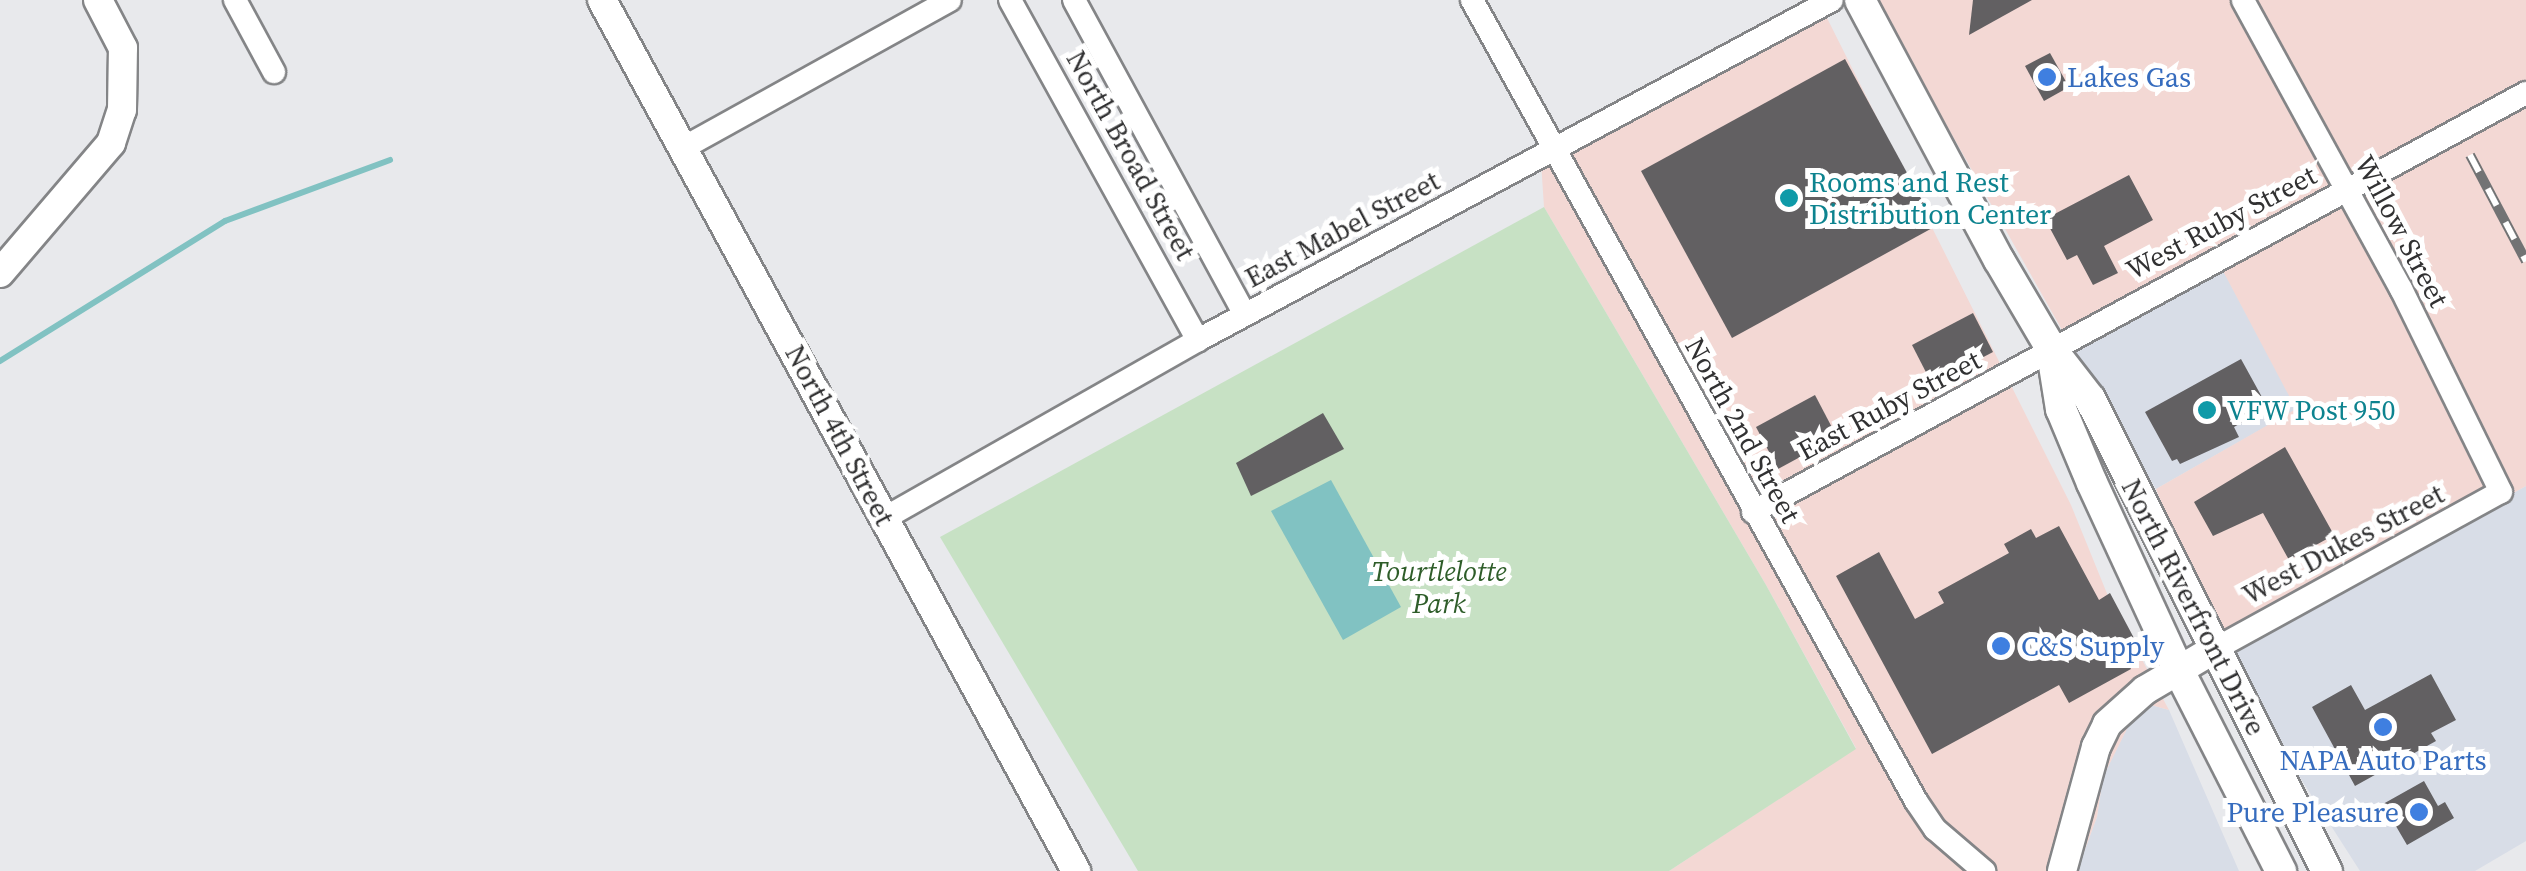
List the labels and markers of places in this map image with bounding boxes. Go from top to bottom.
place label: Lakes Gas [2067,60,2191,94]
marker: Lakes Gas [2036,66,2058,88]
place label: Rooms and Rest Distribution Center [1809,165,2051,231]
marker: Rooms and Rest Distribution Center [1778,187,1800,209]
place label: VFW Post 950 [2227,393,2397,427]
marker: VFW Post 950 [2196,399,2218,421]
place label: C&S Supply [2021,629,2164,663]
marker: C&S Supply [1990,635,2012,657]
marker: NAPA Auto Parts [2372,716,2394,738]
place label: NAPA Auto Parts [2279,743,2487,777]
place label: Pure Pleasure [2226,795,2399,829]
marker: Pure Pleasure [2408,801,2430,823]

